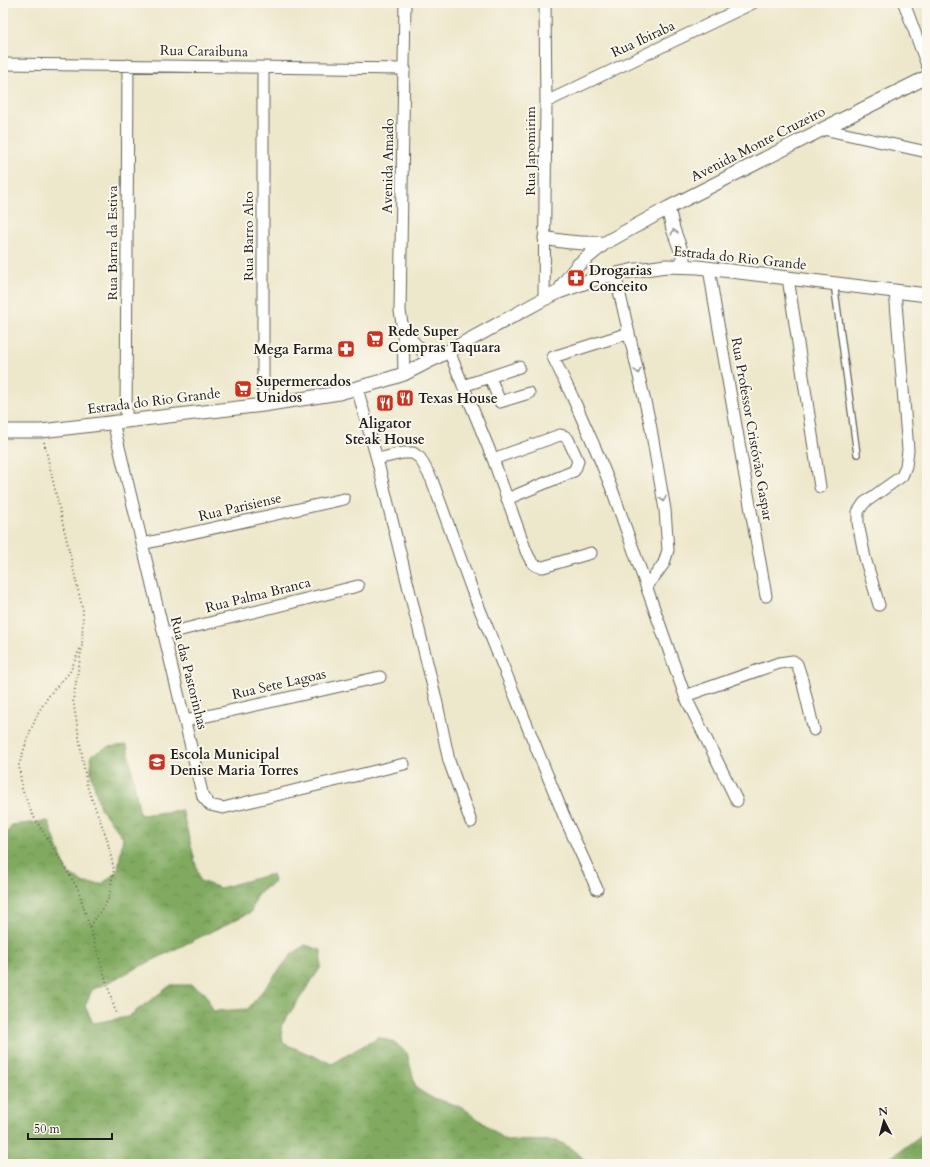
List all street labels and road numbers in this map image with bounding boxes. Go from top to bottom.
street label: Rua Ibiraba [608,16,678,62]
street label: Rua Caraibuna [160,41,248,61]
street label: Avenida Monte Cruzeiro [688,102,829,186]
street label: Rua Japomirim [521,106,540,196]
street label: Avenida Amado [378,118,398,214]
street label: Rua Barra da Estiva [103,186,122,300]
street label: Rua Barro Alto [239,191,258,281]
street label: Estrada do Rio Grande [672,242,808,274]
street label: Rua Professor Cristóvão Gaspar [727,336,778,523]
street label: Estrada do Rio Grande [86,383,222,419]
street label: Rua Parisiense [197,488,283,526]
street label: Rua Palma Branca [203,573,313,617]
street label: Rua das Pastorinhas [166,615,212,732]
street label: Rua Sete Lagoas [230,664,328,704]

